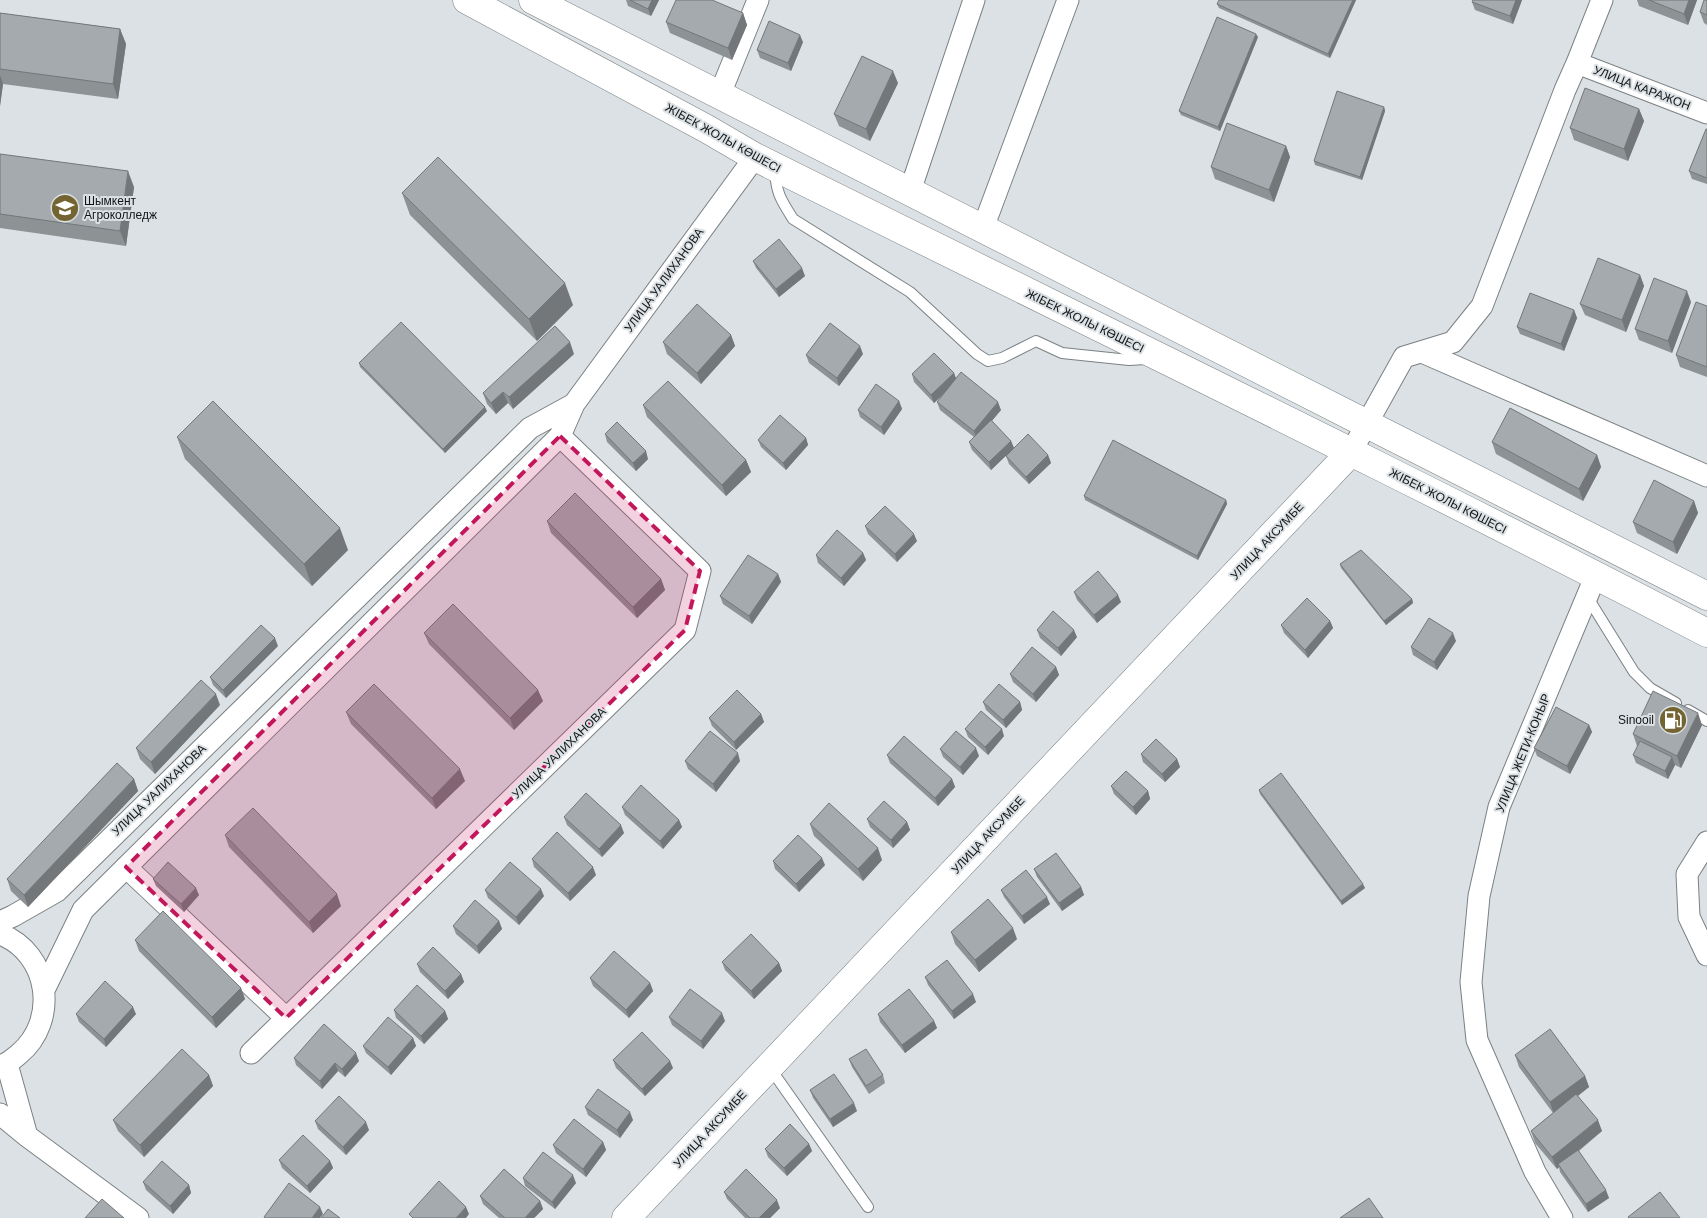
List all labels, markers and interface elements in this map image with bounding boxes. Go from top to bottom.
street label: УЛИЦА КАРАЖОН [1591,63,1693,113]
street label: ЖІБЕК ЖОЛЫ КӨШЕСІ [663,100,783,176]
school or university icon: Шымкент Агроколледж [50,193,80,223]
place label: Шымкент Агроколледж [84,194,157,222]
street label: УЛИЦА УАЛИХАНОВА [622,225,706,335]
street label: ЖІБЕК ЖОЛЫ КӨШЕСІ [1024,286,1146,356]
street label: ЖІБЕК ЖОЛЫ КӨШЕСІ [1387,465,1509,537]
street label: УЛИЦА АКСУМБЕ [1228,499,1306,583]
street label: УЛИЦА ЖЕТИ-КОНЫР [1493,692,1553,814]
street label: УЛИЦА УАЛИХАНОВА [509,704,609,802]
fuel station icon: Sinooil [1658,705,1688,735]
place label: Sinooil [1618,713,1654,727]
street label: УЛИЦА УАЛИХАНОВА [109,741,209,839]
street label: УЛИЦА АКСУМБЕ [949,793,1027,877]
street label: УЛИЦА АКСУМБЕ [671,1087,749,1171]

